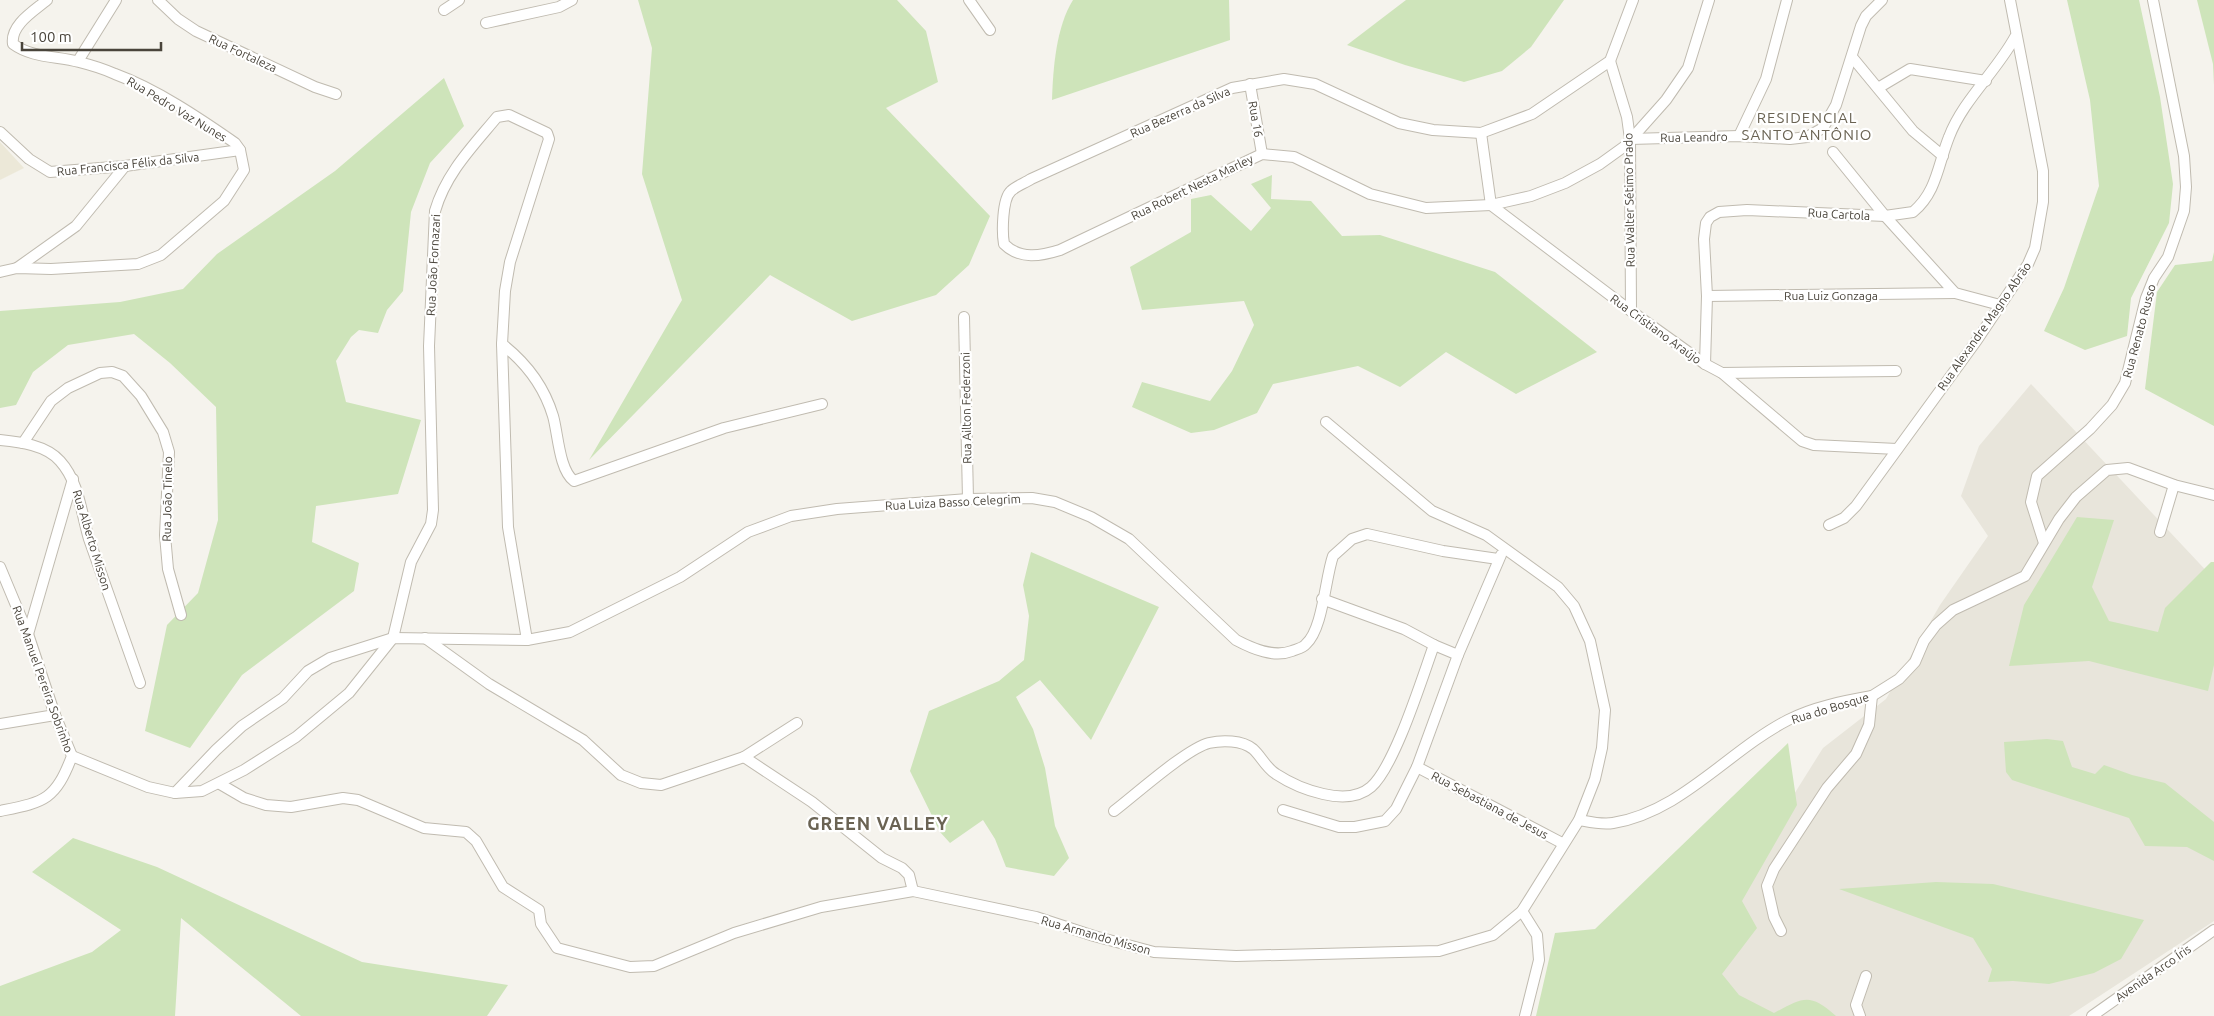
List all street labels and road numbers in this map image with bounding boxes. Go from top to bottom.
street label: Rua Fortaleza [207,32,279,74]
street label: Rua Pedro Vaz Nunes [125,74,229,144]
street label: Rua Bezerra da Silva [1128,84,1232,140]
street label: Rua 16 [1246,100,1266,138]
street label: Rua Leandro [1660,130,1728,144]
street label: Rua Walter Sétimo Prado [1621,133,1637,267]
street label: Rua Francisca Félix da Silva [56,150,200,178]
street label: Rua Robert Nesta Marley [1129,152,1255,222]
street label: Rua Cartola [1808,206,1870,222]
street label: Rua João Fornazari [424,214,442,316]
street label: Rua Alexandre Magno Abrão [1935,259,2033,393]
street label: Rua Renato Russo [2120,283,2158,379]
street label: Rua Luiz Gonzaga [1784,289,1878,302]
street label: Rua Cristiano Araújo [1608,292,1704,366]
street label: Rua Ailton Federzoni [959,352,973,464]
street label: Rua João Tinelo [160,456,174,542]
street label: Rua Alberto Misson [71,488,113,592]
street label: Rua Luiza Basso Celegrim [885,492,1021,512]
street label: Rua Manuel Pereira Sobrinho [10,604,76,754]
street label: Rua do Bosque [1790,690,1870,726]
street label: Rua Sebastiana de Jesus [1429,769,1551,841]
street label: Rua Armando Misson [1040,913,1152,957]
street label: Avenida Arco Íris [2113,942,2193,1004]

